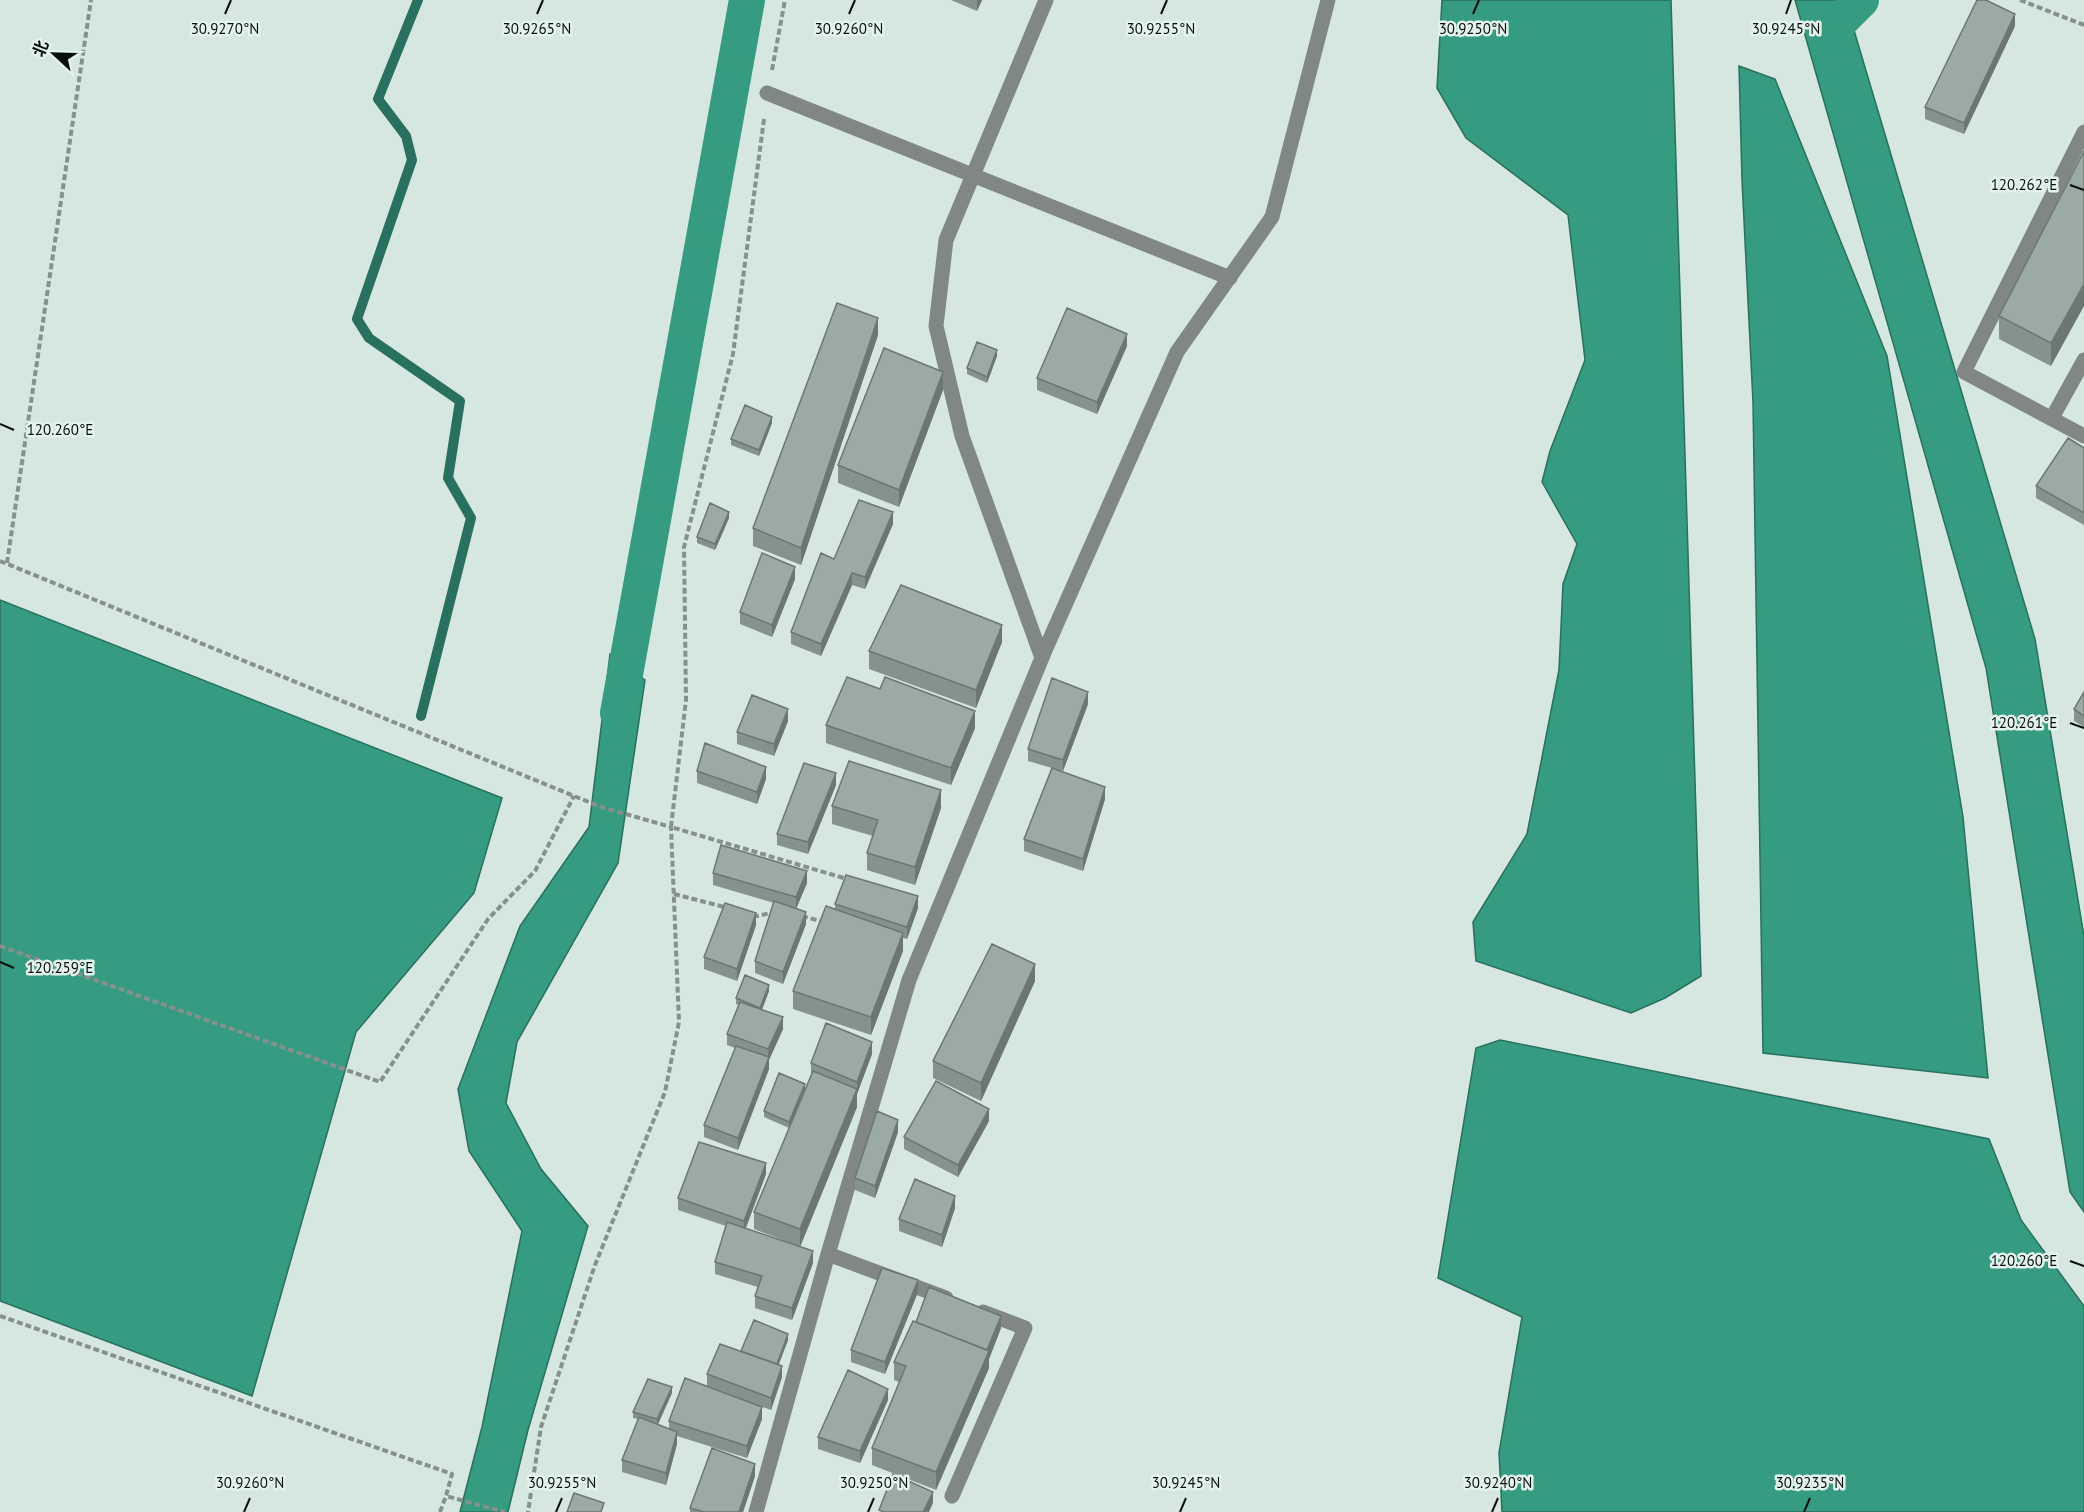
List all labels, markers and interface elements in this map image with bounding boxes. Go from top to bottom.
text: 30.9270°N [191,19,259,38]
text: 30.9265°N [503,19,571,38]
text: 30.9260°N [815,19,883,38]
text: 30.9255°N [1127,19,1195,38]
text: 30.9250°N [1439,19,1507,38]
text: 30.9245°N [1752,19,1820,38]
north arrow [24,24,84,84]
text: 北 [28,37,52,60]
text: 120.262°E [1991,175,2057,194]
text: 120.260°E [27,420,93,439]
text: 120.261°E [1991,713,2057,732]
text: 120.259°E [27,958,93,977]
text: 120.260°E [1991,1251,2057,1270]
text: 30.9260°N [216,1473,284,1492]
text: 30.9255°N [528,1473,596,1492]
text: 30.9250°N [840,1473,908,1492]
text: 30.9245°N [1152,1473,1220,1492]
text: 30.9240°N [1464,1473,1532,1492]
text: 30.9235°N [1776,1473,1844,1492]

